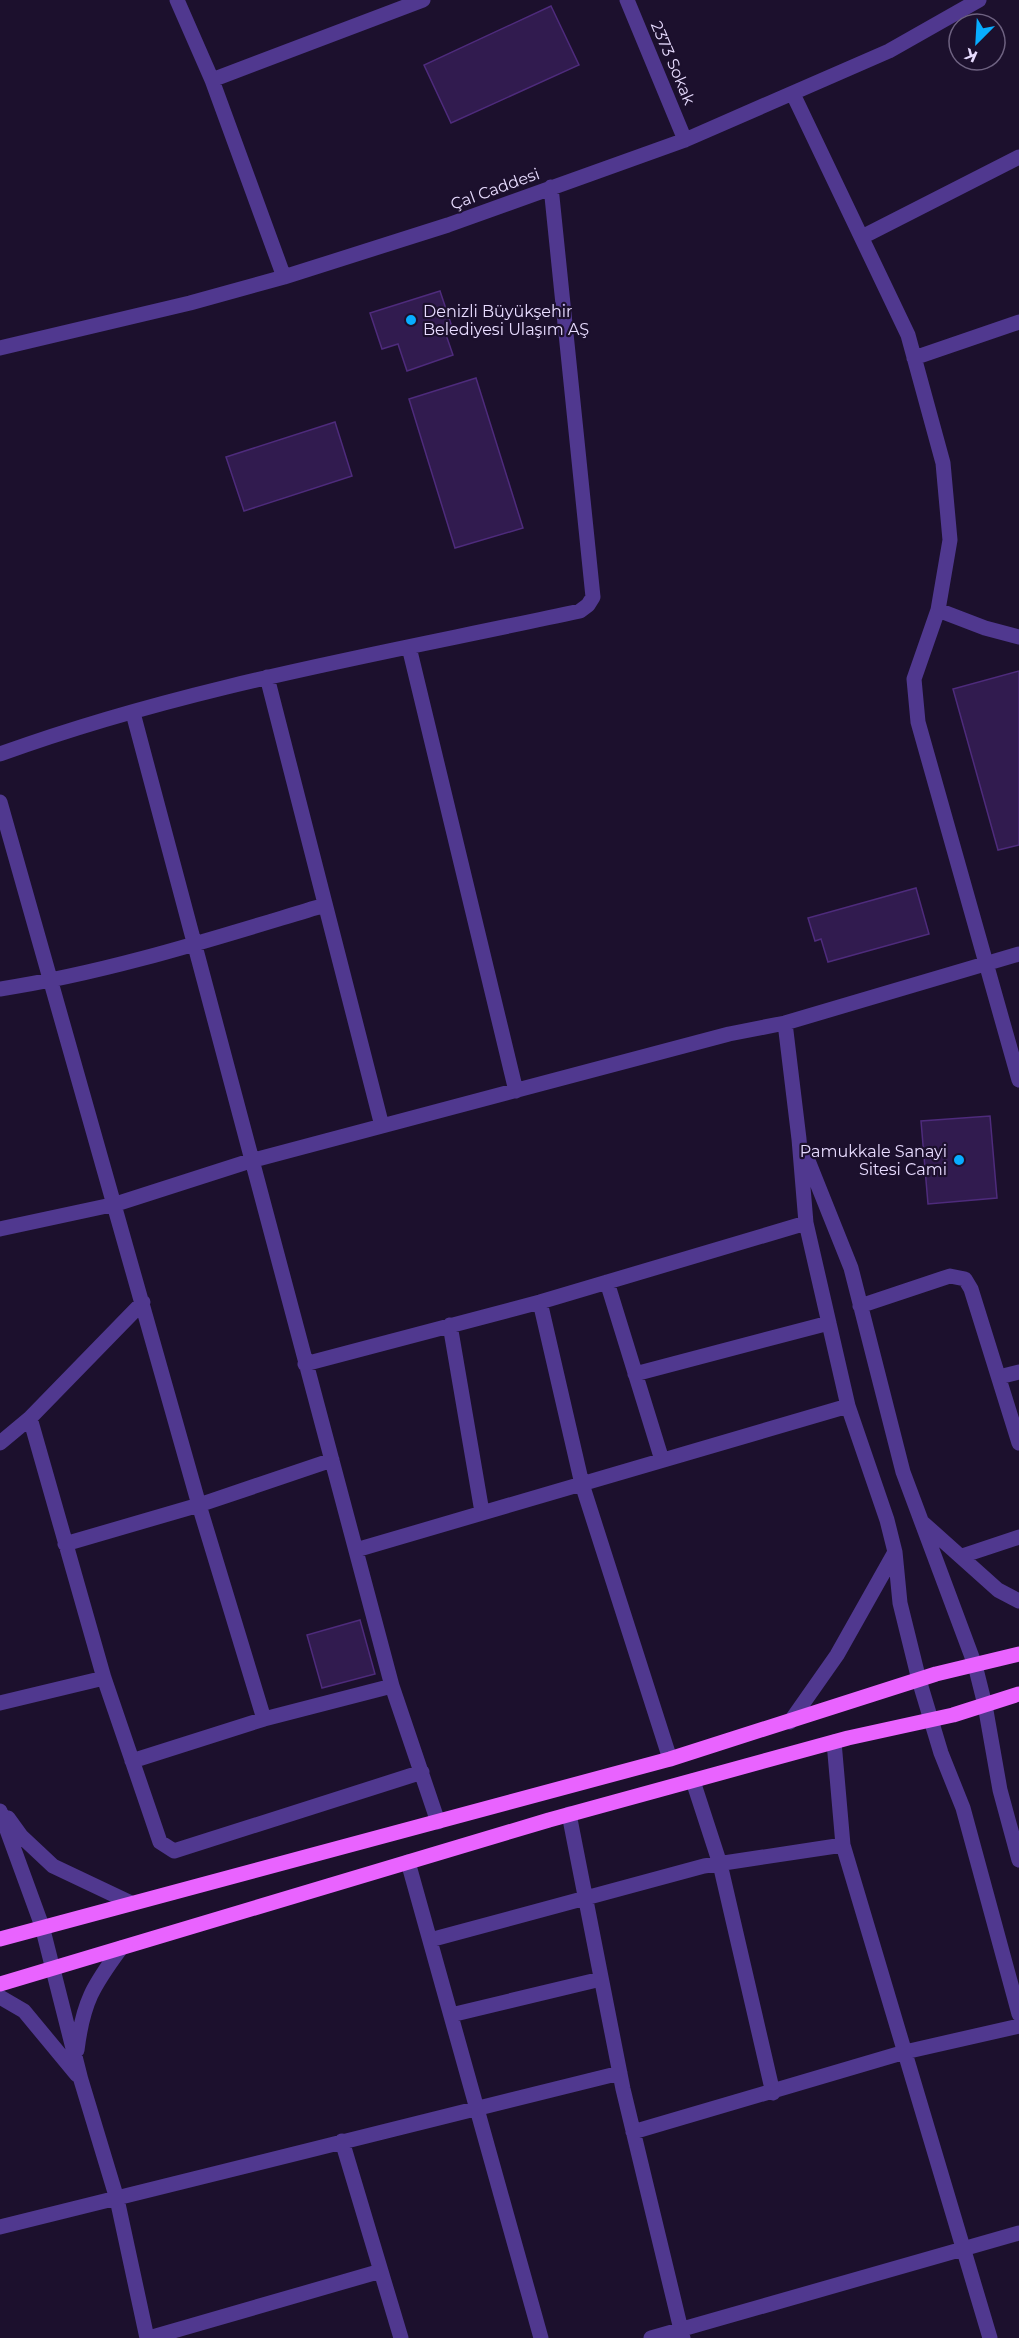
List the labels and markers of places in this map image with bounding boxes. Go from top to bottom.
place label: Denizli Büyükşehir Belediyesi Ulaşım AŞ [423,302,589,339]
marker: Denizli Büyükşehir Belediyesi Ulaşım AŞ [404,313,418,327]
place label: Pamukkale Sanayi Sitesi Cami [800,1142,947,1179]
marker: Pamukkale Sanayi Sitesi Cami [952,1153,966,1167]

